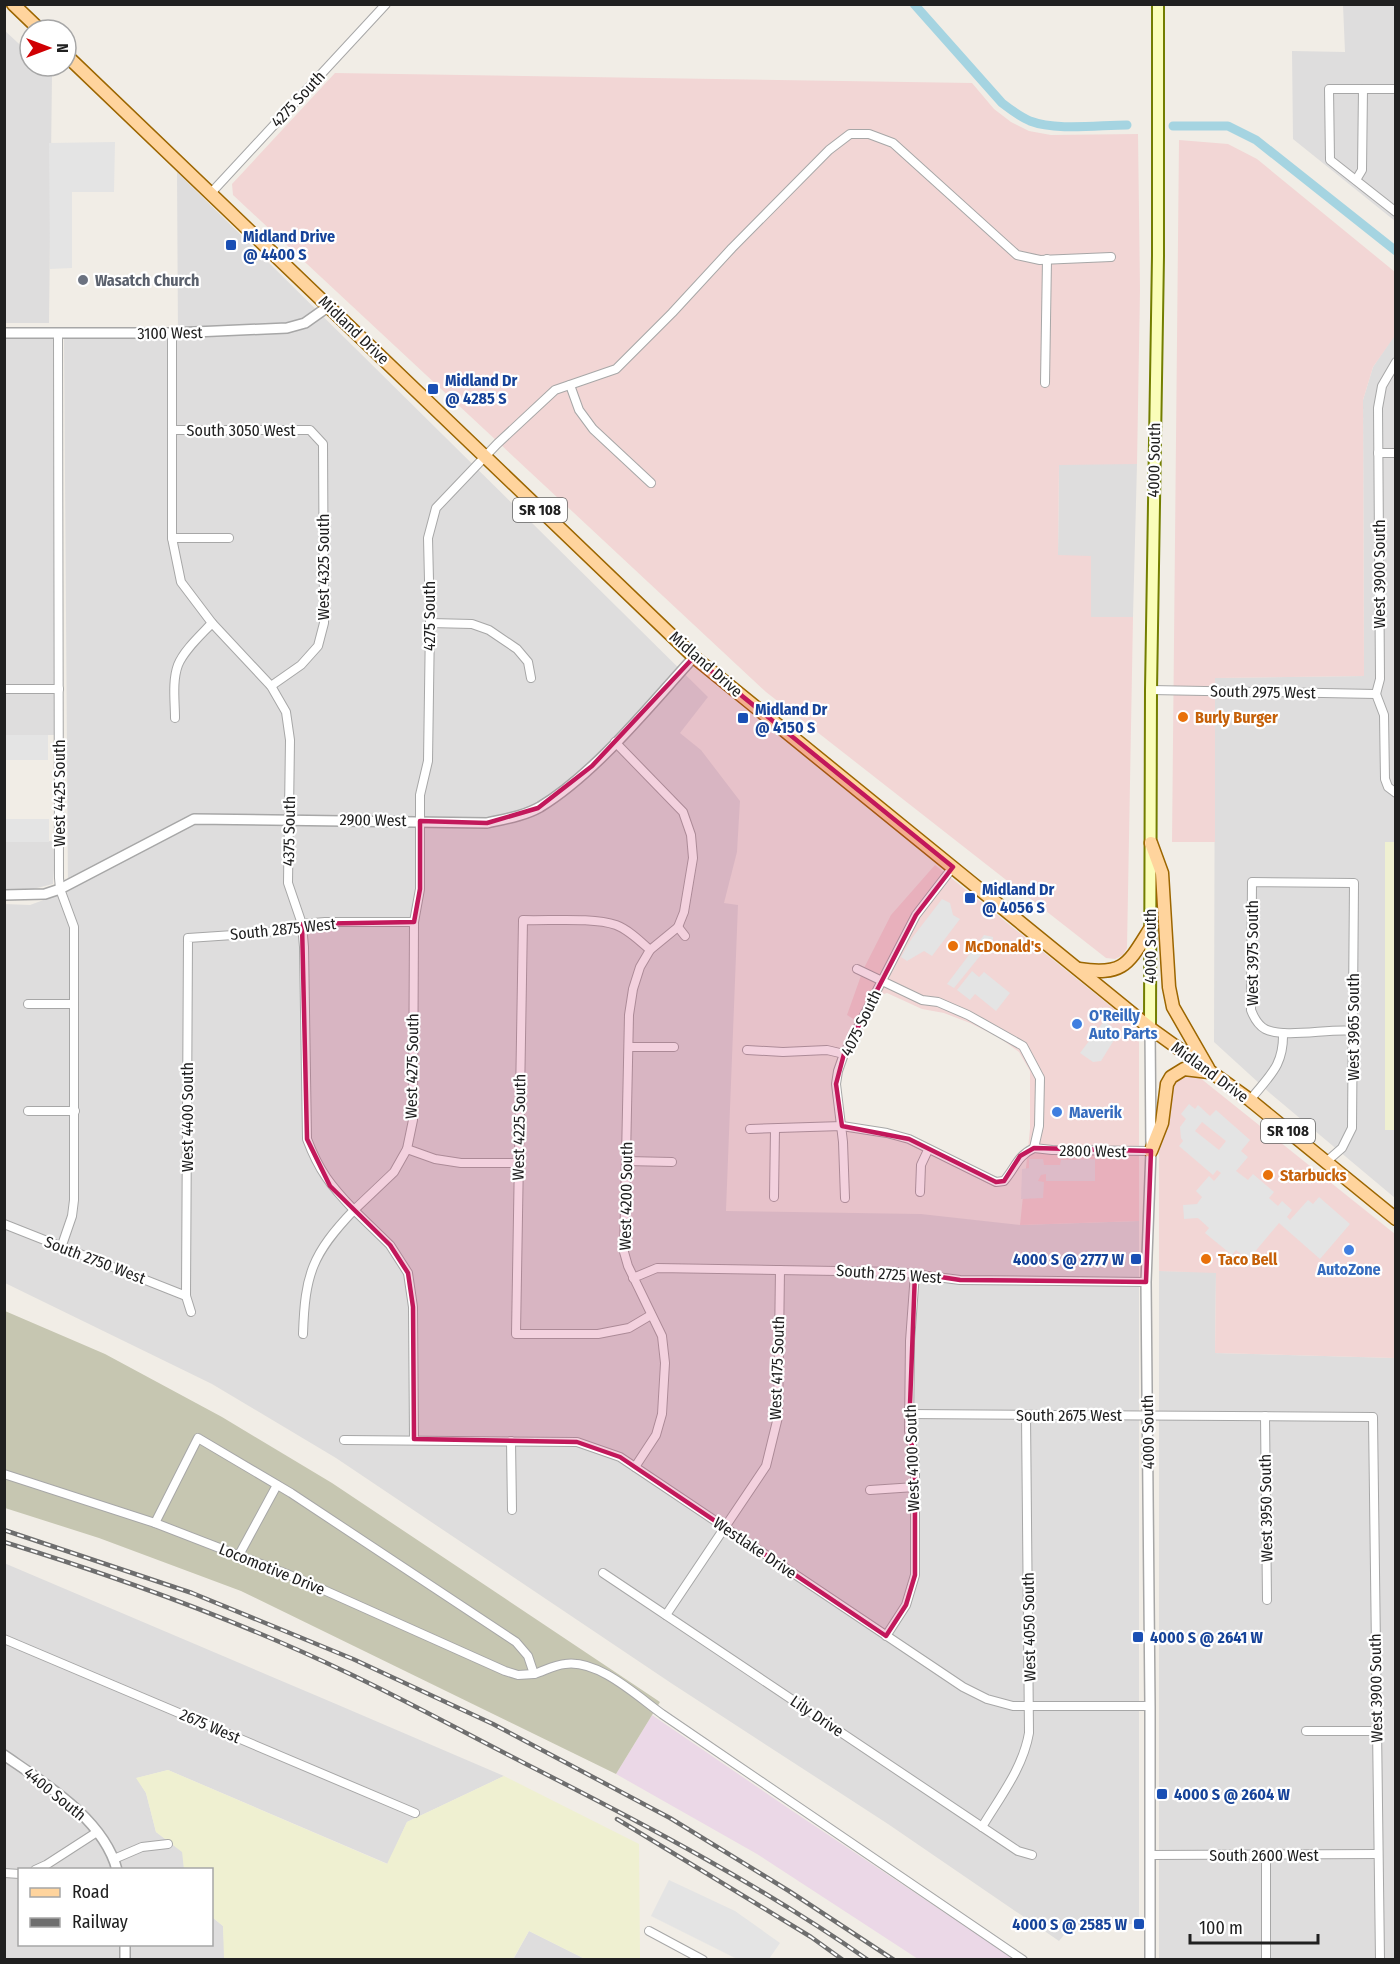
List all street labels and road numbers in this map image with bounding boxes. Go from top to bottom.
street label: 4275 South [267,67,329,131]
street label: Midland Drive [315,292,393,368]
street label: 3100 West [137,323,204,343]
street label: South 3050 West [187,421,296,440]
street label: 4000 South [1144,422,1164,498]
road number: SR 108 [513,498,567,522]
street label: West 4325 South [314,514,333,620]
street label: West 3900 South [1370,519,1389,629]
street label: 4275 South [420,581,439,651]
street label: Midland Drive [666,627,746,701]
street label: South 2975 West [1210,682,1317,702]
street label: West 4425 South [50,739,69,847]
street label: 4375 South [279,796,299,866]
street label: 2900 West [339,810,407,830]
street label: West 3975 South [1243,900,1262,1006]
street label: 4000 South [1141,909,1160,983]
street label: South 2875 West [229,914,338,944]
street label: West 3965 South [1344,973,1363,1081]
street label: 4075 South [837,987,885,1059]
street label: West 4275 South [402,1013,422,1119]
street label: Midland Drive [1168,1038,1252,1106]
street label: West 4400 South [178,1062,197,1172]
street label: West 4225 South [509,1073,529,1181]
road number: SR 108 [1261,1119,1315,1143]
street label: West 4200 South [616,1141,636,1251]
street label: 2800 West [1059,1141,1128,1161]
street label: South 2750 West [42,1232,149,1288]
street label: South 2725 West [836,1261,943,1287]
street label: West 4175 South [766,1315,788,1421]
street label: 4000 South [1138,1394,1158,1470]
street label: West 4100 South [901,1404,923,1512]
street label: South 2675 West [1016,1406,1123,1425]
street label: West 3950 South [1256,1454,1276,1562]
street label: Westlake Drive [710,1513,800,1583]
street label: Locomotive Drive [216,1539,328,1599]
street label: West 4050 South [1019,1572,1039,1682]
street label: West 3900 South [1366,1633,1386,1743]
street label: Lily Drive [787,1691,847,1741]
street label: 2675 West [177,1705,244,1748]
street label: 4400 South [20,1763,90,1825]
street label: South 2600 West [1209,1846,1319,1865]

